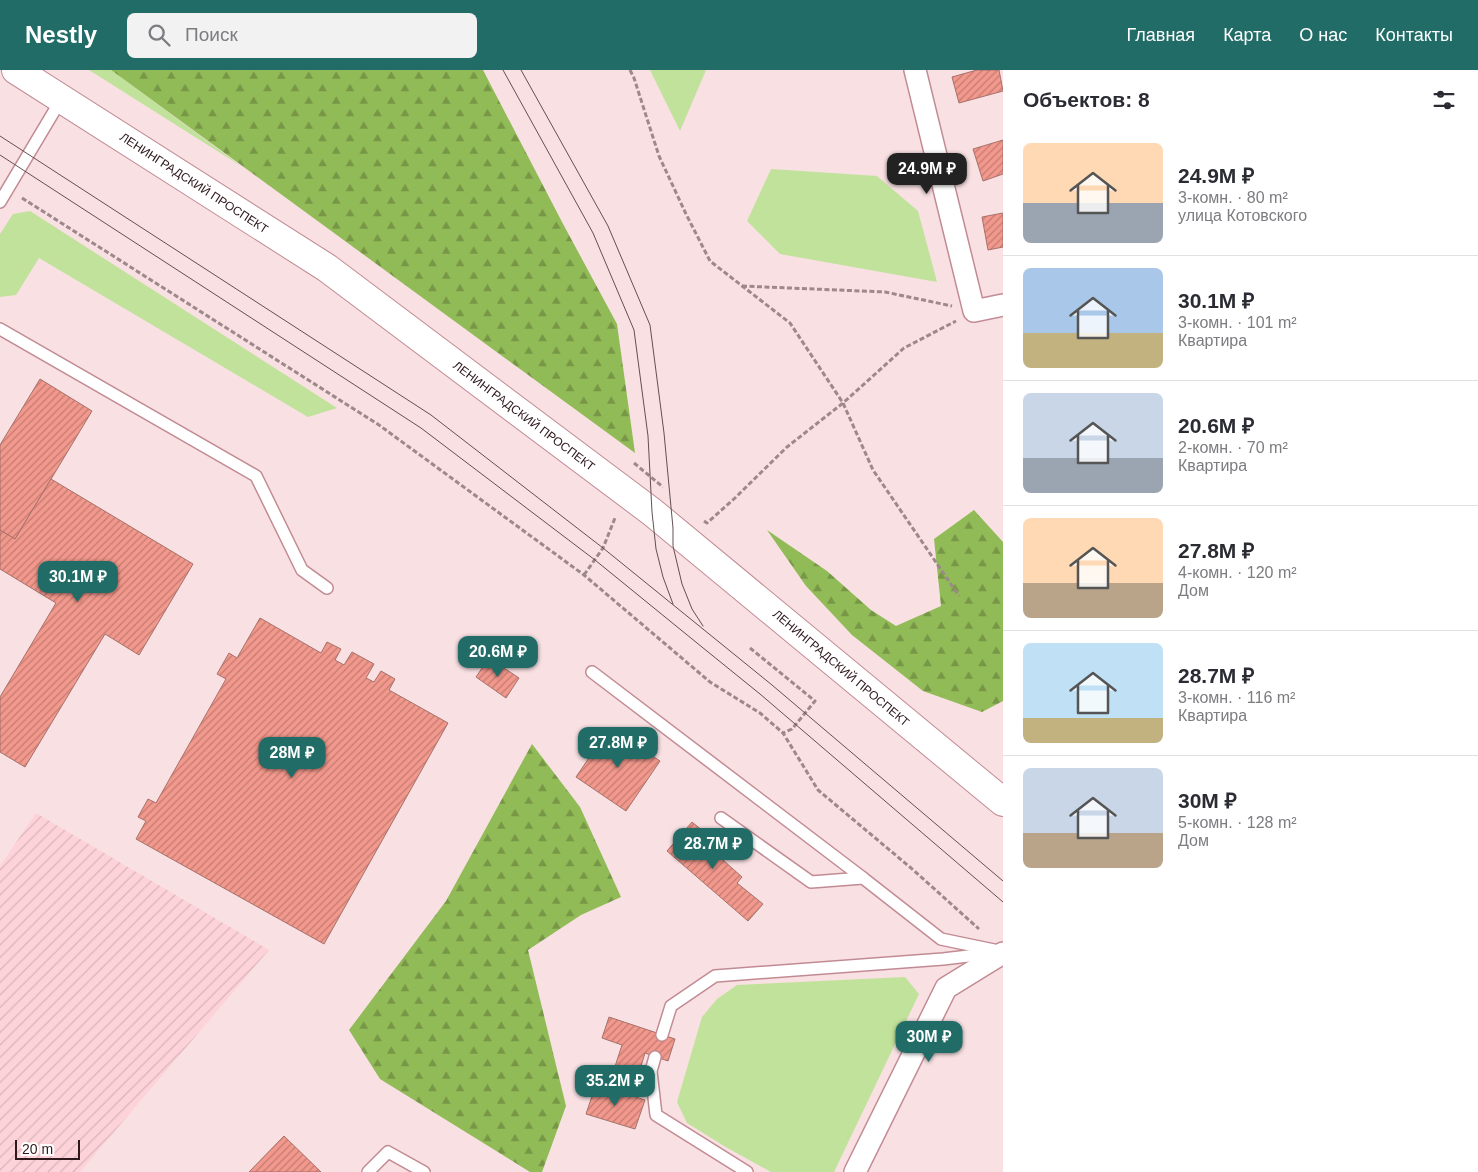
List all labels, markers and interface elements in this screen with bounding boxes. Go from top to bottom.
search box [127,13,477,58]
text: Nestly [25,21,97,48]
icon: search [145,21,173,49]
text: Поиск [185,24,238,45]
text: Главная [1127,25,1195,45]
text: Карта [1223,25,1271,45]
text: О нас [1299,25,1347,45]
text: Контакты [1375,25,1453,45]
icon: filters [1430,86,1458,114]
text: Объектов: 8 [1023,88,1150,111]
street label: ЛЕНИНГРАДСКИЙ ПРОСПЕКТ [117,129,272,237]
pin: 24.9M ₽ [881,152,973,195]
text: 24.9M ₽ [898,160,956,177]
icon: home [1063,163,1123,223]
text: 24.9M ₽ [1178,164,1254,187]
text: 3-комн. · 80 m² [1178,189,1288,206]
text: улица Котовского [1178,207,1307,224]
icon: home [1063,288,1123,348]
text: 30.1M ₽ [1178,289,1254,312]
text: 3-комн. · 101 m² [1178,314,1297,331]
text: Квартира [1178,332,1247,349]
street label: ЛЕНИНГРАДСКИЙ ПРОСПЕКТ [450,357,599,474]
icon: home [1063,413,1123,473]
text: 20.6M ₽ [1178,414,1254,437]
text: 2-комн. · 70 m² [1178,439,1288,456]
text: Квартира [1178,457,1247,474]
icon: home [1063,538,1123,598]
text: 27.8M ₽ [1178,539,1254,562]
pin: 30.1M ₽ [32,560,124,603]
text: 4-комн. · 120 m² [1178,564,1297,581]
text: 30.1M ₽ [49,568,107,585]
text: Дом [1178,582,1209,599]
street label: ЛЕНИНГРАДСКИЙ ПРОСПЕКТ [770,606,913,730]
pin: 20.6M ₽ [452,636,544,678]
text: 20.6M ₽ [469,643,527,660]
icon: home [1063,663,1123,723]
text: 28.7M ₽ [1178,664,1254,687]
text: 3-комн. · 116 m² [1178,689,1295,706]
text: Квартира [1178,707,1247,724]
pin: 27.8M ₽ [572,726,664,769]
text: 27.8M ₽ [589,734,647,751]
pin: 28M ₽ [257,736,327,779]
text: 28M ₽ [270,744,314,761]
icon: home [1063,788,1123,848]
text: 30M ₽ [1178,789,1237,812]
text: 5-комн. · 128 m² [1178,814,1297,831]
pin: 28.7M ₽ [667,828,759,870]
text: Дом [1178,832,1209,849]
text: 28.7M ₽ [684,835,742,852]
pin: 30M ₽ [894,1020,964,1063]
text: 30M ₽ [907,1028,951,1045]
pin: 35.2M ₽ [569,1064,661,1107]
text: 35.2M ₽ [586,1072,644,1089]
scale bar [15,1137,80,1160]
text: 20 m [22,1141,53,1157]

